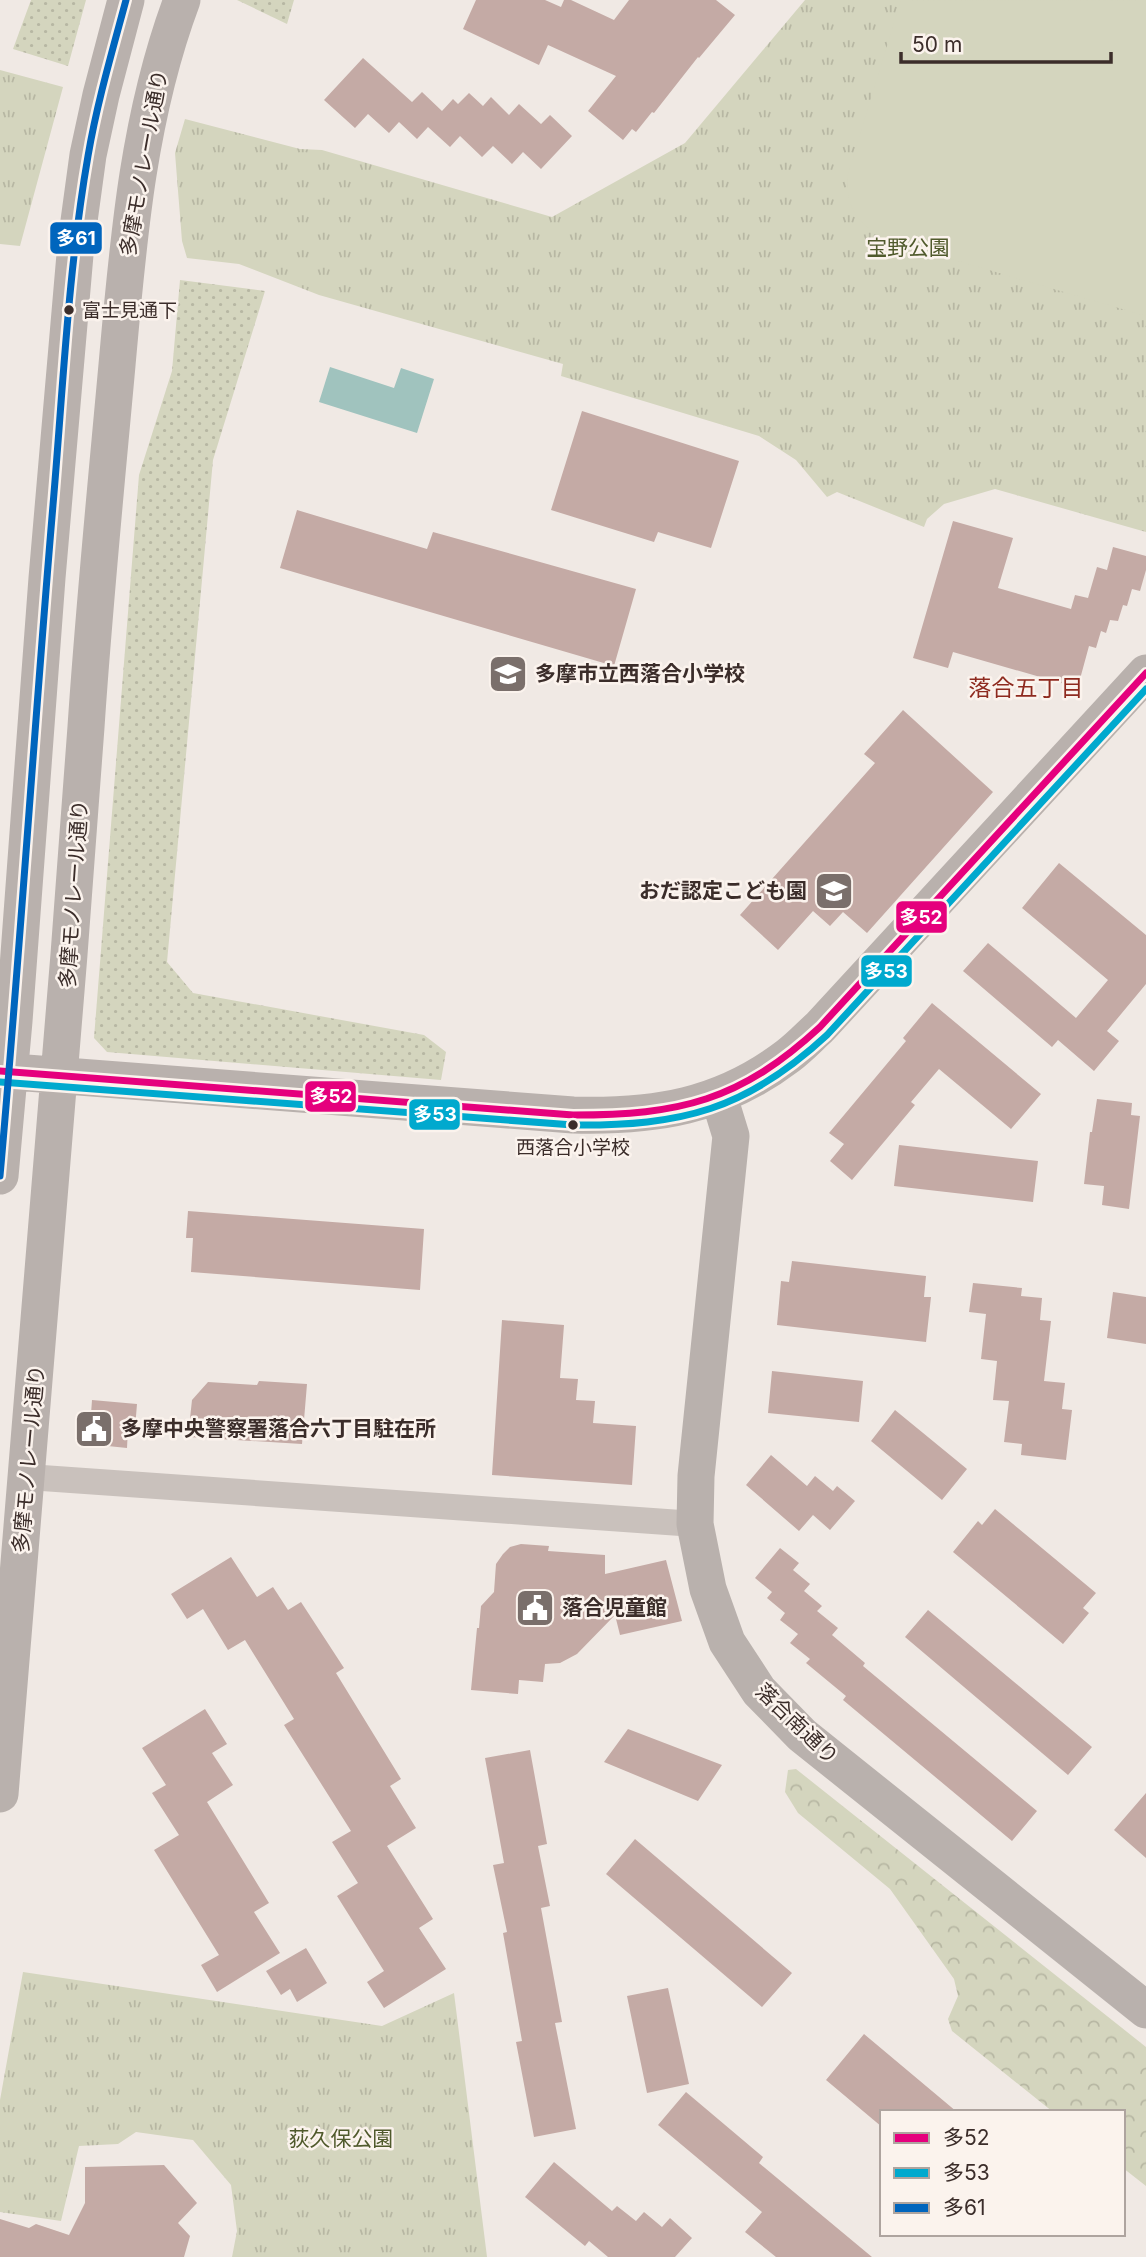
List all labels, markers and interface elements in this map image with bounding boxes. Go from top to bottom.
scale bar [901,21,1111,65]
text: 50 m [912,32,962,57]
street label: 多摩モノレール通り [115,68,172,258]
line badge: 多61 [49,221,103,255]
text: 多61 [56,227,96,250]
park label: 宝野公園 [866,235,950,260]
place label: 富士見通下 [82,299,177,322]
marker: 富士見通下 [62,303,76,317]
school or university icon: 多摩市立西落合小学校 [487,653,529,695]
place label: 多摩市立西落合小学校 [535,661,745,686]
district label: 落合五丁目 [969,674,1084,702]
street label: 多摩モノレール通り [54,799,93,989]
school or university icon: おだ認定こども園 [813,870,855,912]
place label: おだ認定こども園 [639,878,807,903]
line badge: 多52 [895,900,948,934]
text: 多52 [899,906,943,929]
line badge: 多53 [860,954,913,988]
text: 多53 [864,960,908,983]
line badge: 多52 [304,1080,357,1113]
text: 多52 [309,1085,353,1108]
line badge: 多53 [408,1098,461,1131]
text: 多53 [413,1103,457,1126]
marker: 西落合小学校 [566,1118,580,1132]
place label: 西落合小学校 [516,1136,630,1159]
street label: 多摩モノレール通り [8,1364,49,1554]
public building icon: 多摩中央警察署落合六丁目駐在所 [73,1408,115,1450]
place label: 多摩中央警察署落合六丁目駐在所 [121,1416,436,1441]
public building icon: 落合児童館 [514,1587,556,1629]
place label: 落合児童館 [562,1595,667,1620]
street label: 落合南通り [751,1678,844,1769]
legend [880,2110,1125,2236]
text: 多52 [943,2125,990,2150]
park label: 荻久保公園 [289,2126,394,2151]
text: 多53 [943,2160,990,2185]
text: 多61 [943,2195,986,2220]

